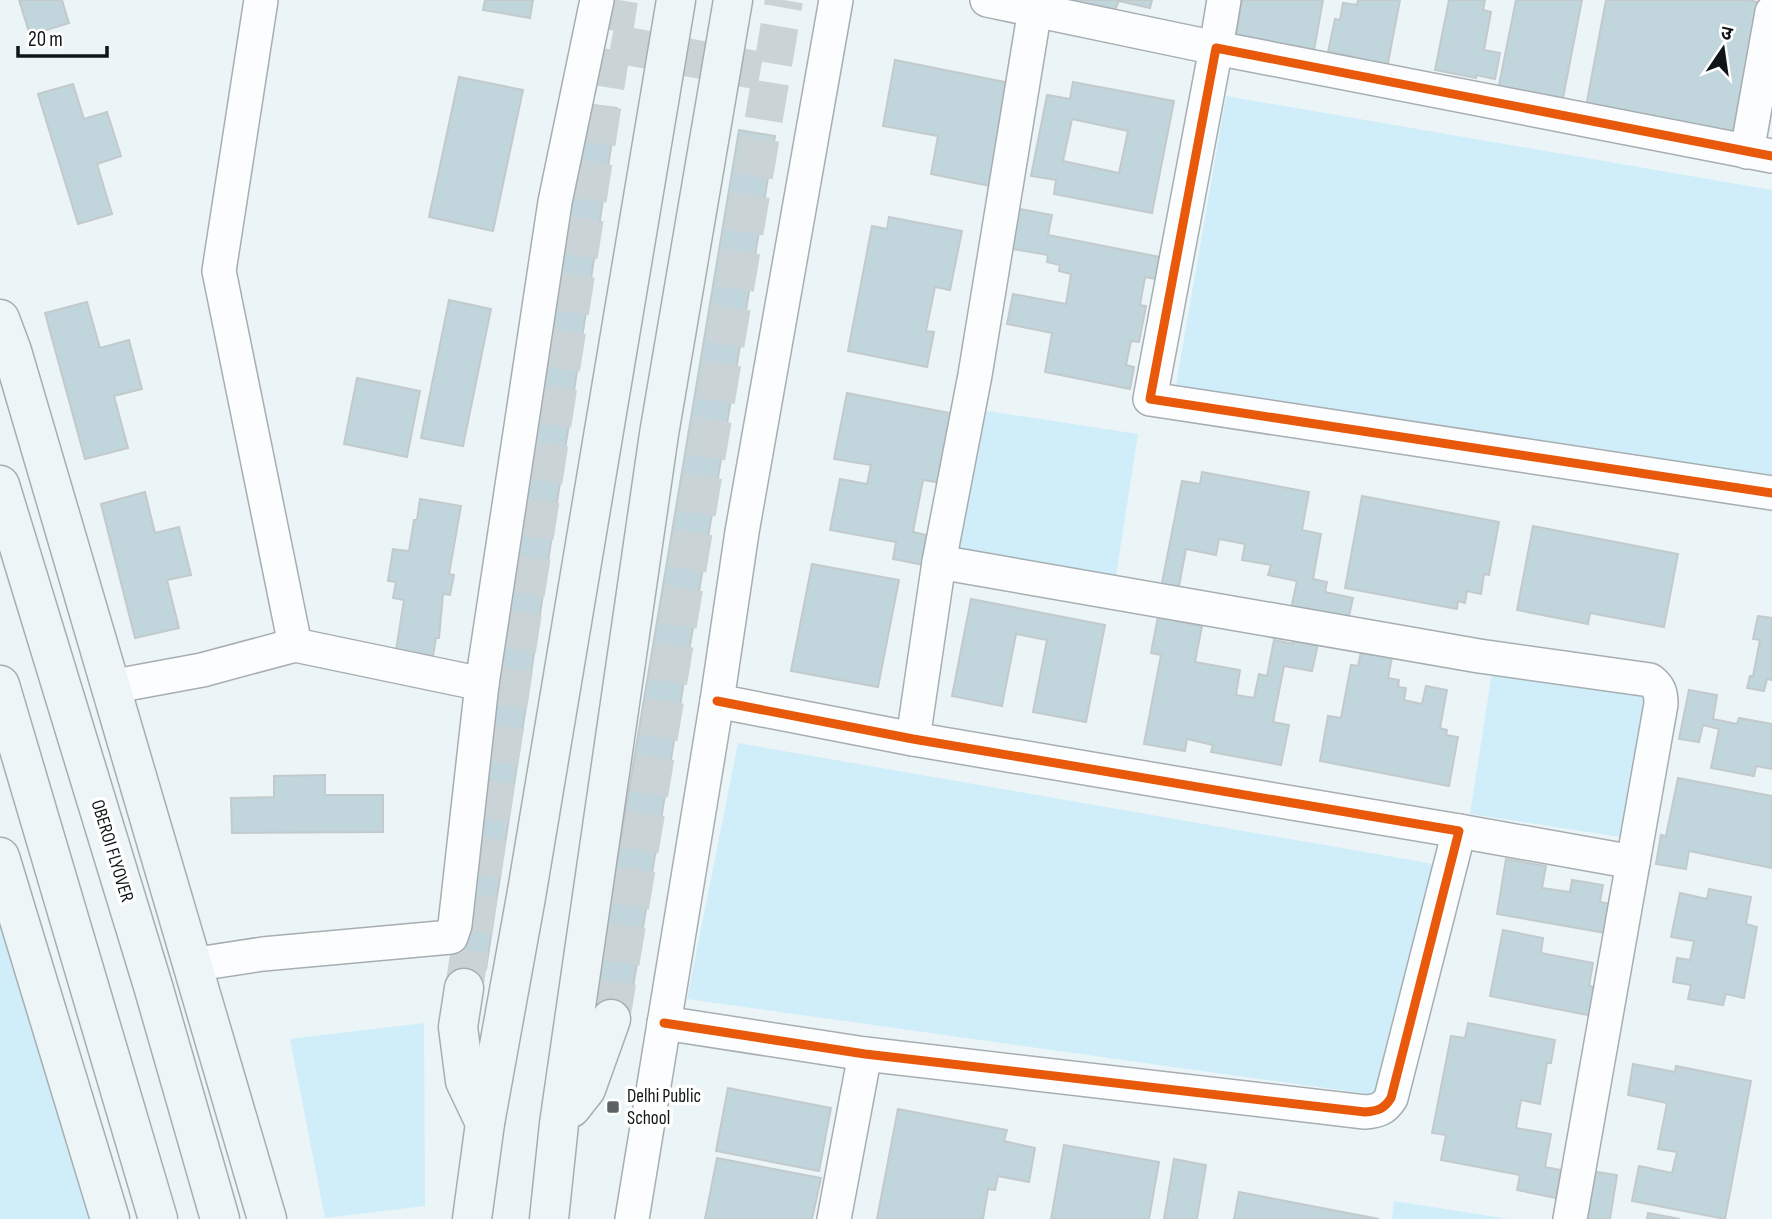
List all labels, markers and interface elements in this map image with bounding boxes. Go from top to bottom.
scale bar [18,14,107,58]
north arrow [1688,14,1758,84]
text: उ [1718,21,1735,47]
text: 20 m [28,27,63,52]
street label: OBEROI FLYOVER [86,797,139,905]
place label: Delhi Public School [627,1085,701,1130]
marker: Delhi Public School [605,1099,621,1115]

